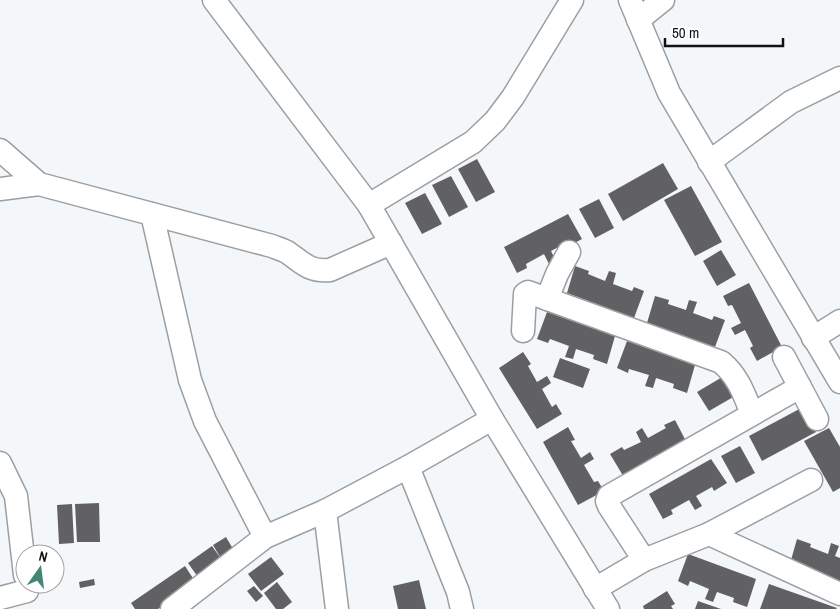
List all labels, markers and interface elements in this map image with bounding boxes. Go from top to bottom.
scale bar [665,15,782,47]
text: 50 m [672,22,699,43]
north arrow [15,544,65,594]
text: N [37,547,49,566]

